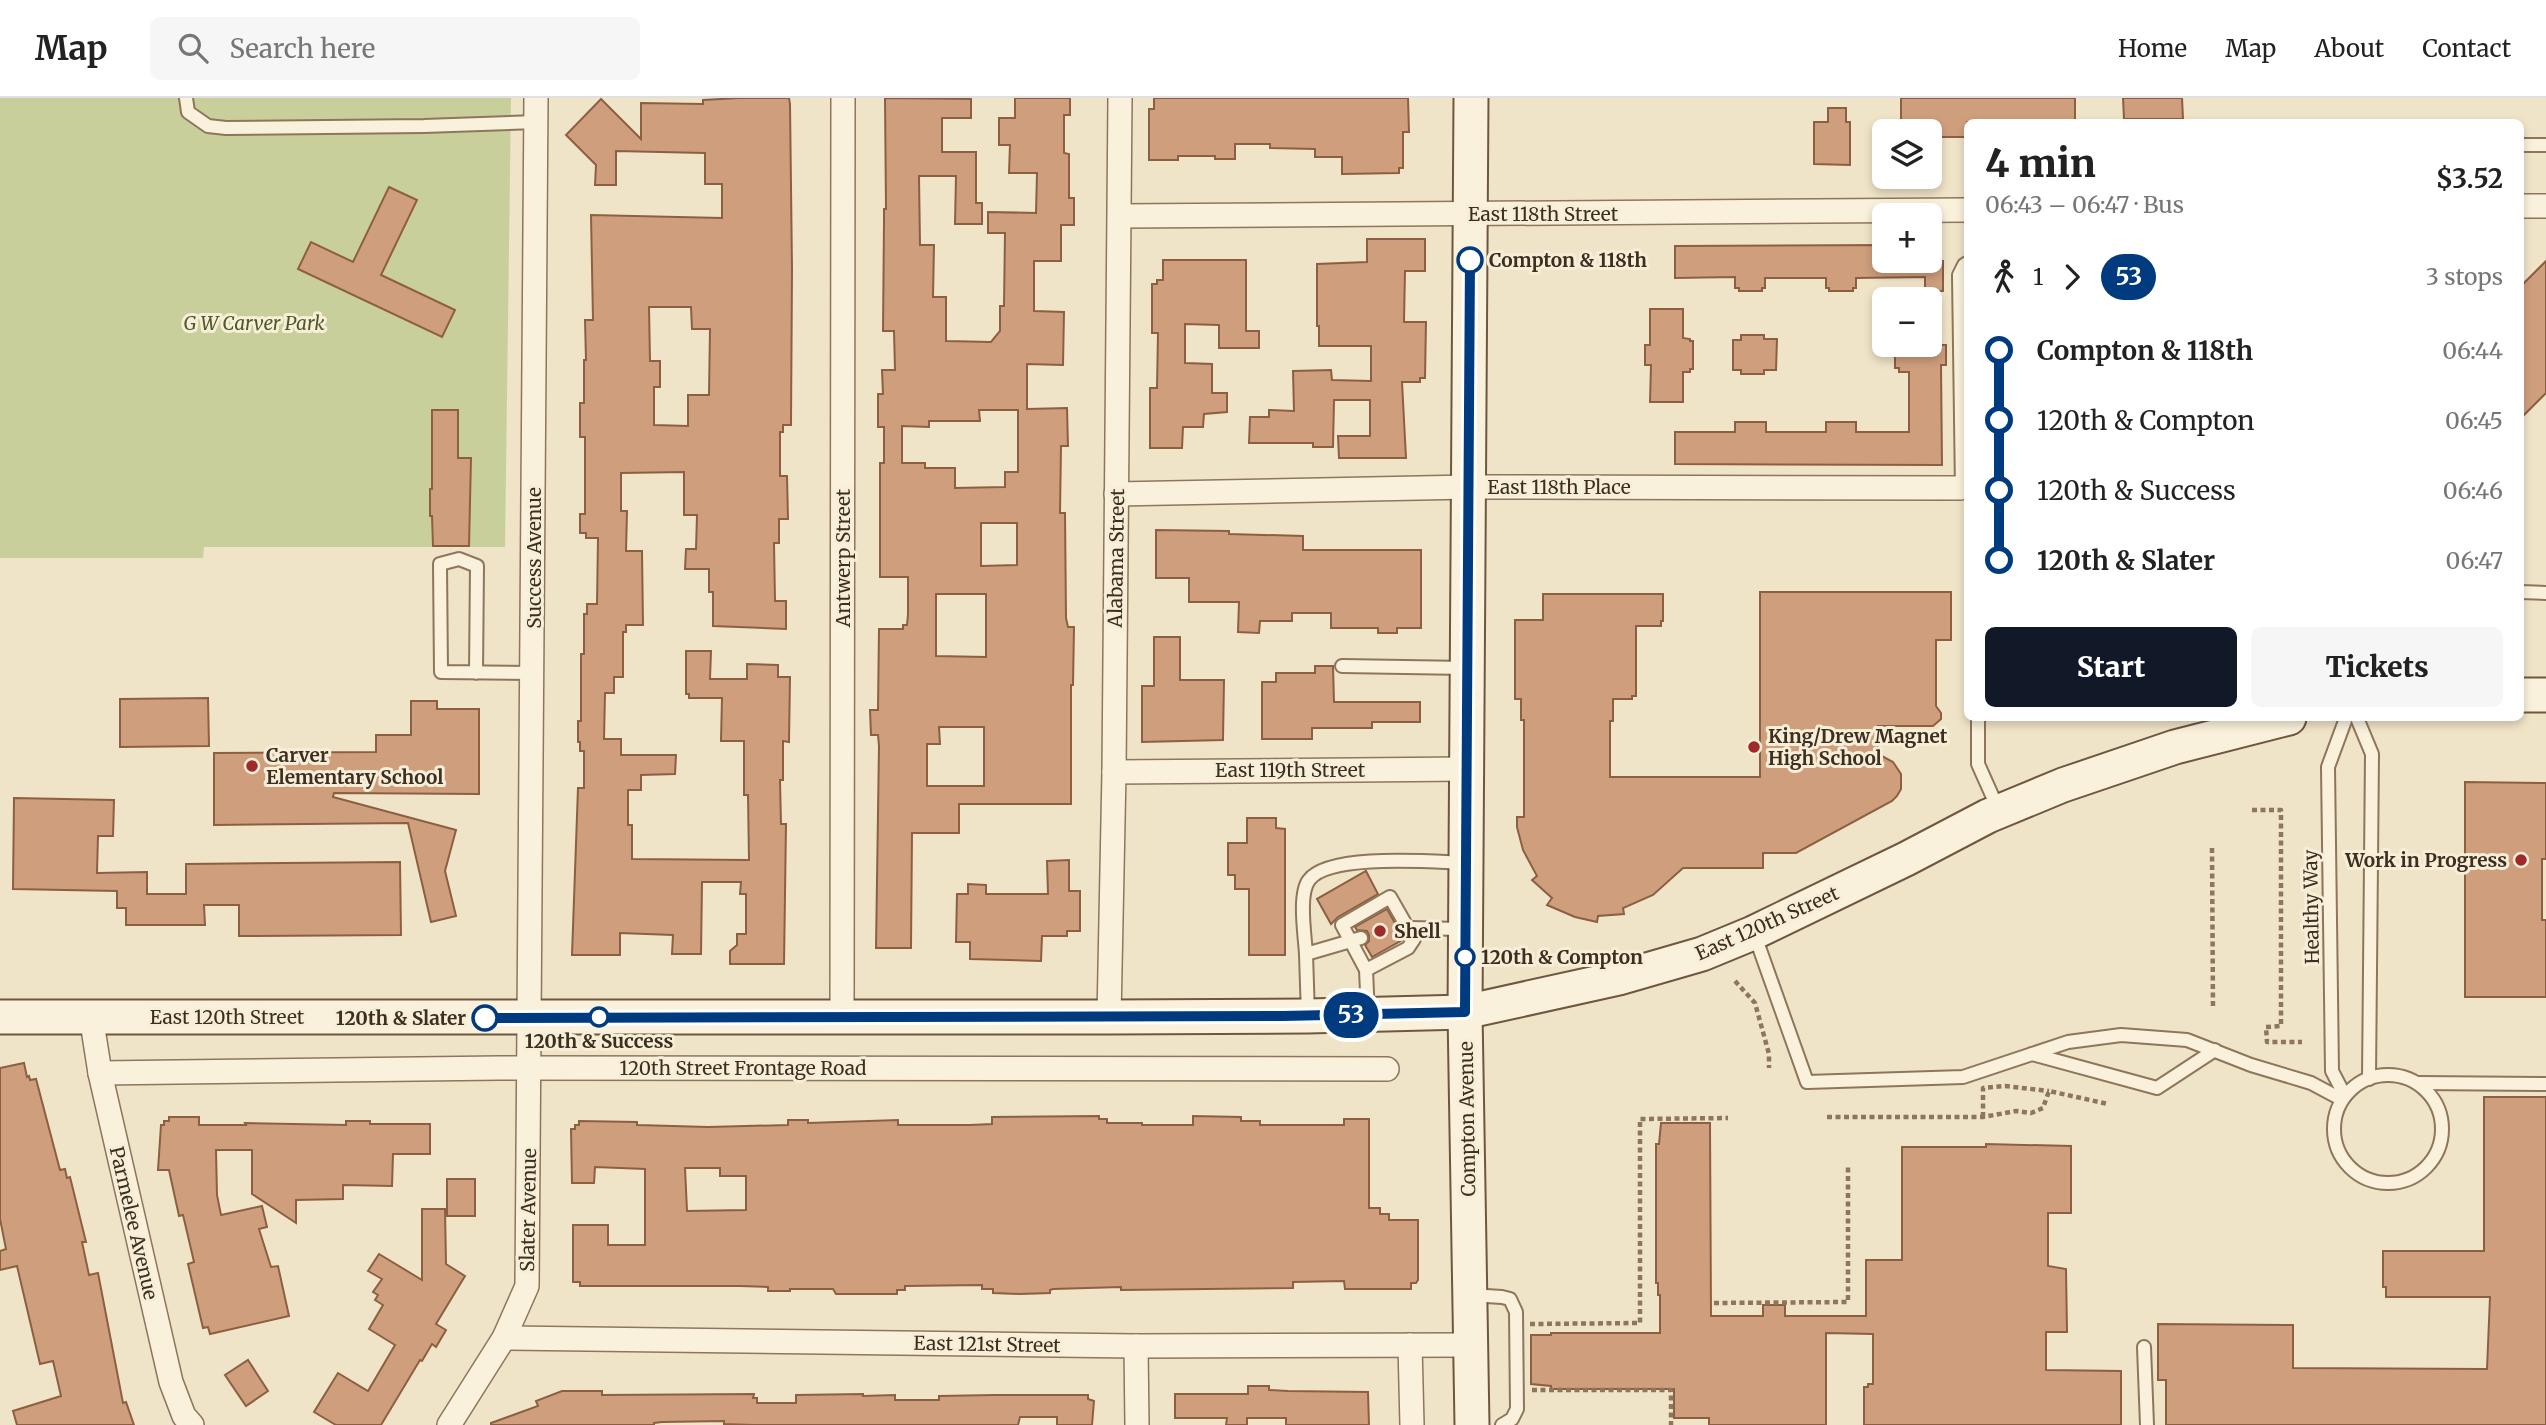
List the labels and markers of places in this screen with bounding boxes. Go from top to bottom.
marker: Compton & 118th [1457,247,1483,273]
place label: Compton & 118th [1489,248,1647,272]
place label: King/Drew Magnet High School [1768,724,1948,770]
marker: King/Drew Magnet High School [1746,739,1762,755]
place label: Carver Elementary School [266,743,443,789]
marker: Carver Elementary School [244,758,260,774]
place label: Work in Progress [2344,848,2507,872]
marker: Work in Progress [2513,852,2529,868]
place label: Shell [1394,919,1441,943]
marker: Shell [1372,923,1388,939]
place label: 120th & Compton [1481,945,1643,969]
marker: 120th & Compton [1455,947,1475,967]
marker: 120th & Slater [472,1005,498,1031]
place label: 120th & Slater [336,1006,466,1030]
marker: 120th & Success [589,1007,609,1027]
place label: 120th & Success [525,1029,673,1053]

